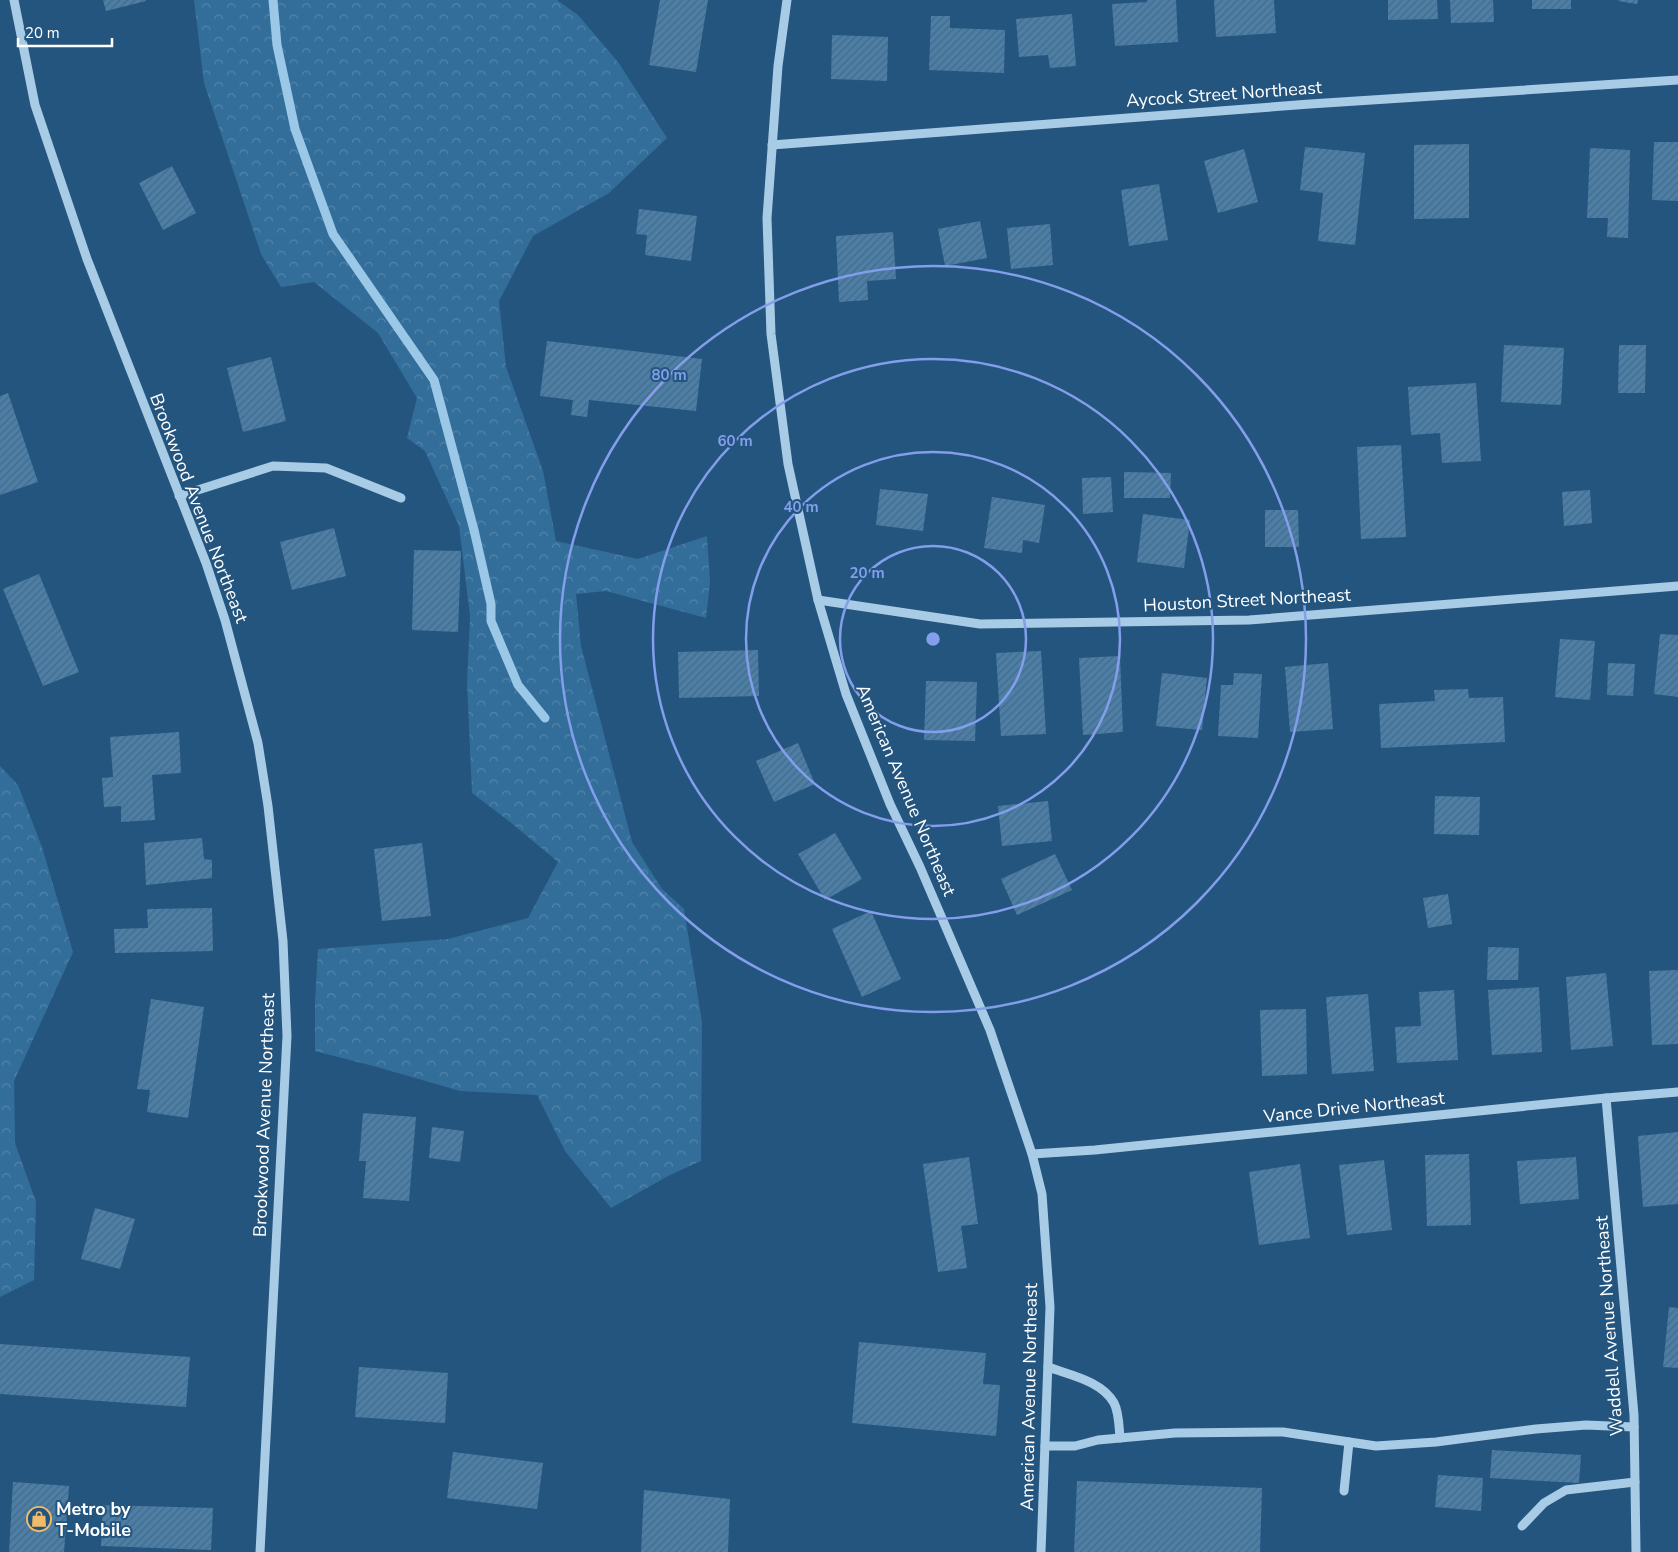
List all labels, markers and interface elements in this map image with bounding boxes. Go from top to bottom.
scale bar [18,15,111,47]
text: 20 m [25,23,60,43]
street label: Aycock Street Northeast [1125,75,1323,113]
text: 80 m [651,365,687,385]
street label: Brookwood Avenue Northeast [144,390,254,627]
text: 60 m [717,431,753,451]
text: 40 m [783,497,819,517]
text: 20 m [849,563,885,583]
street label: Houston Street Northeast [1143,583,1352,617]
centre of rings [924,630,942,648]
street label: American Avenue Northeast [850,680,962,900]
street label: Brookwood Avenue Northeast [248,992,280,1237]
street label: Vance Drive Northeast [1261,1086,1446,1129]
street label: Waddell Avenue Northeast [1589,1214,1629,1437]
street label: American Avenue Northeast [1015,1282,1043,1511]
place label: Metro by T-Mobile [56,1497,131,1542]
shop icon: Metro by T-Mobile [26,1506,52,1532]

